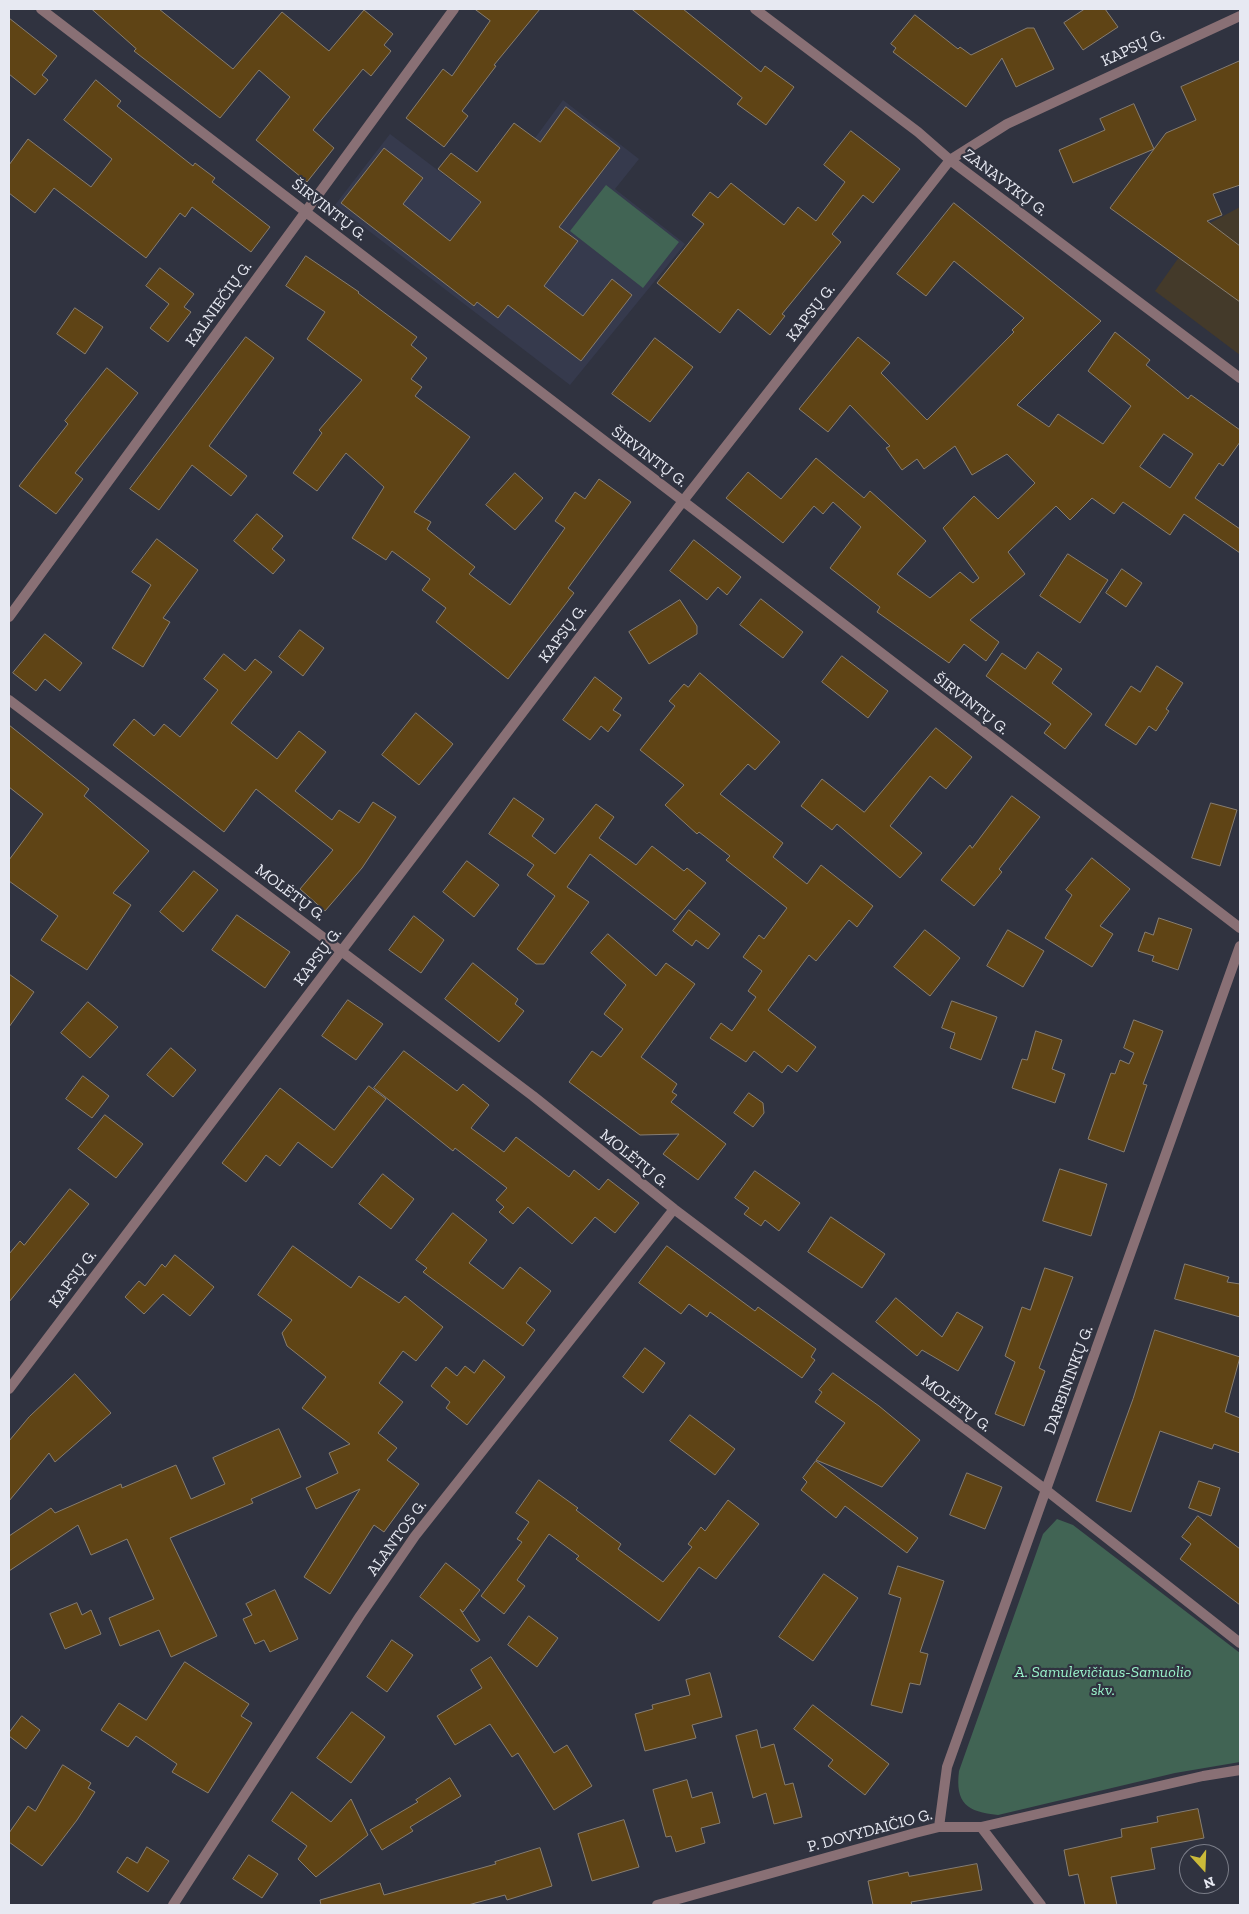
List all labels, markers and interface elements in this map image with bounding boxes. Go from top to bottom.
street label: KAPSŲ G. [1098,25,1168,71]
street label: ZANAVYKŲ G. [959,145,1051,221]
street label: ŠIRVINTŲ G. [288,175,370,245]
street label: KALNIEČIŲ G. [182,258,256,350]
street label: KAPSŲ G. [783,280,839,346]
street label: ŠIRVINTŲ G. [607,422,691,492]
street label: KAPSŲ G. [535,601,591,667]
street label: ŠIRVINTŲ G. [930,669,1012,739]
street label: MOLĖTŲ G. [251,860,329,926]
street label: KAPSŲ G. [290,924,346,990]
street label: MOLĖTŲ G. [596,1125,672,1193]
street label: KAPSŲ G. [45,1246,101,1312]
street label: DARBININKŲ G. [1040,1323,1098,1437]
street label: MOLĖTŲ G. [917,1371,995,1437]
street label: ALANTOS G. [363,1496,431,1580]
park label: A. Samulevičiaus-Samuolio skv. [1015,1662,1191,1700]
street label: P. DOVYDAIČIO G. [805,1805,935,1857]
north arrow [1179,1844,1229,1894]
text: N [1201,1873,1217,1892]

